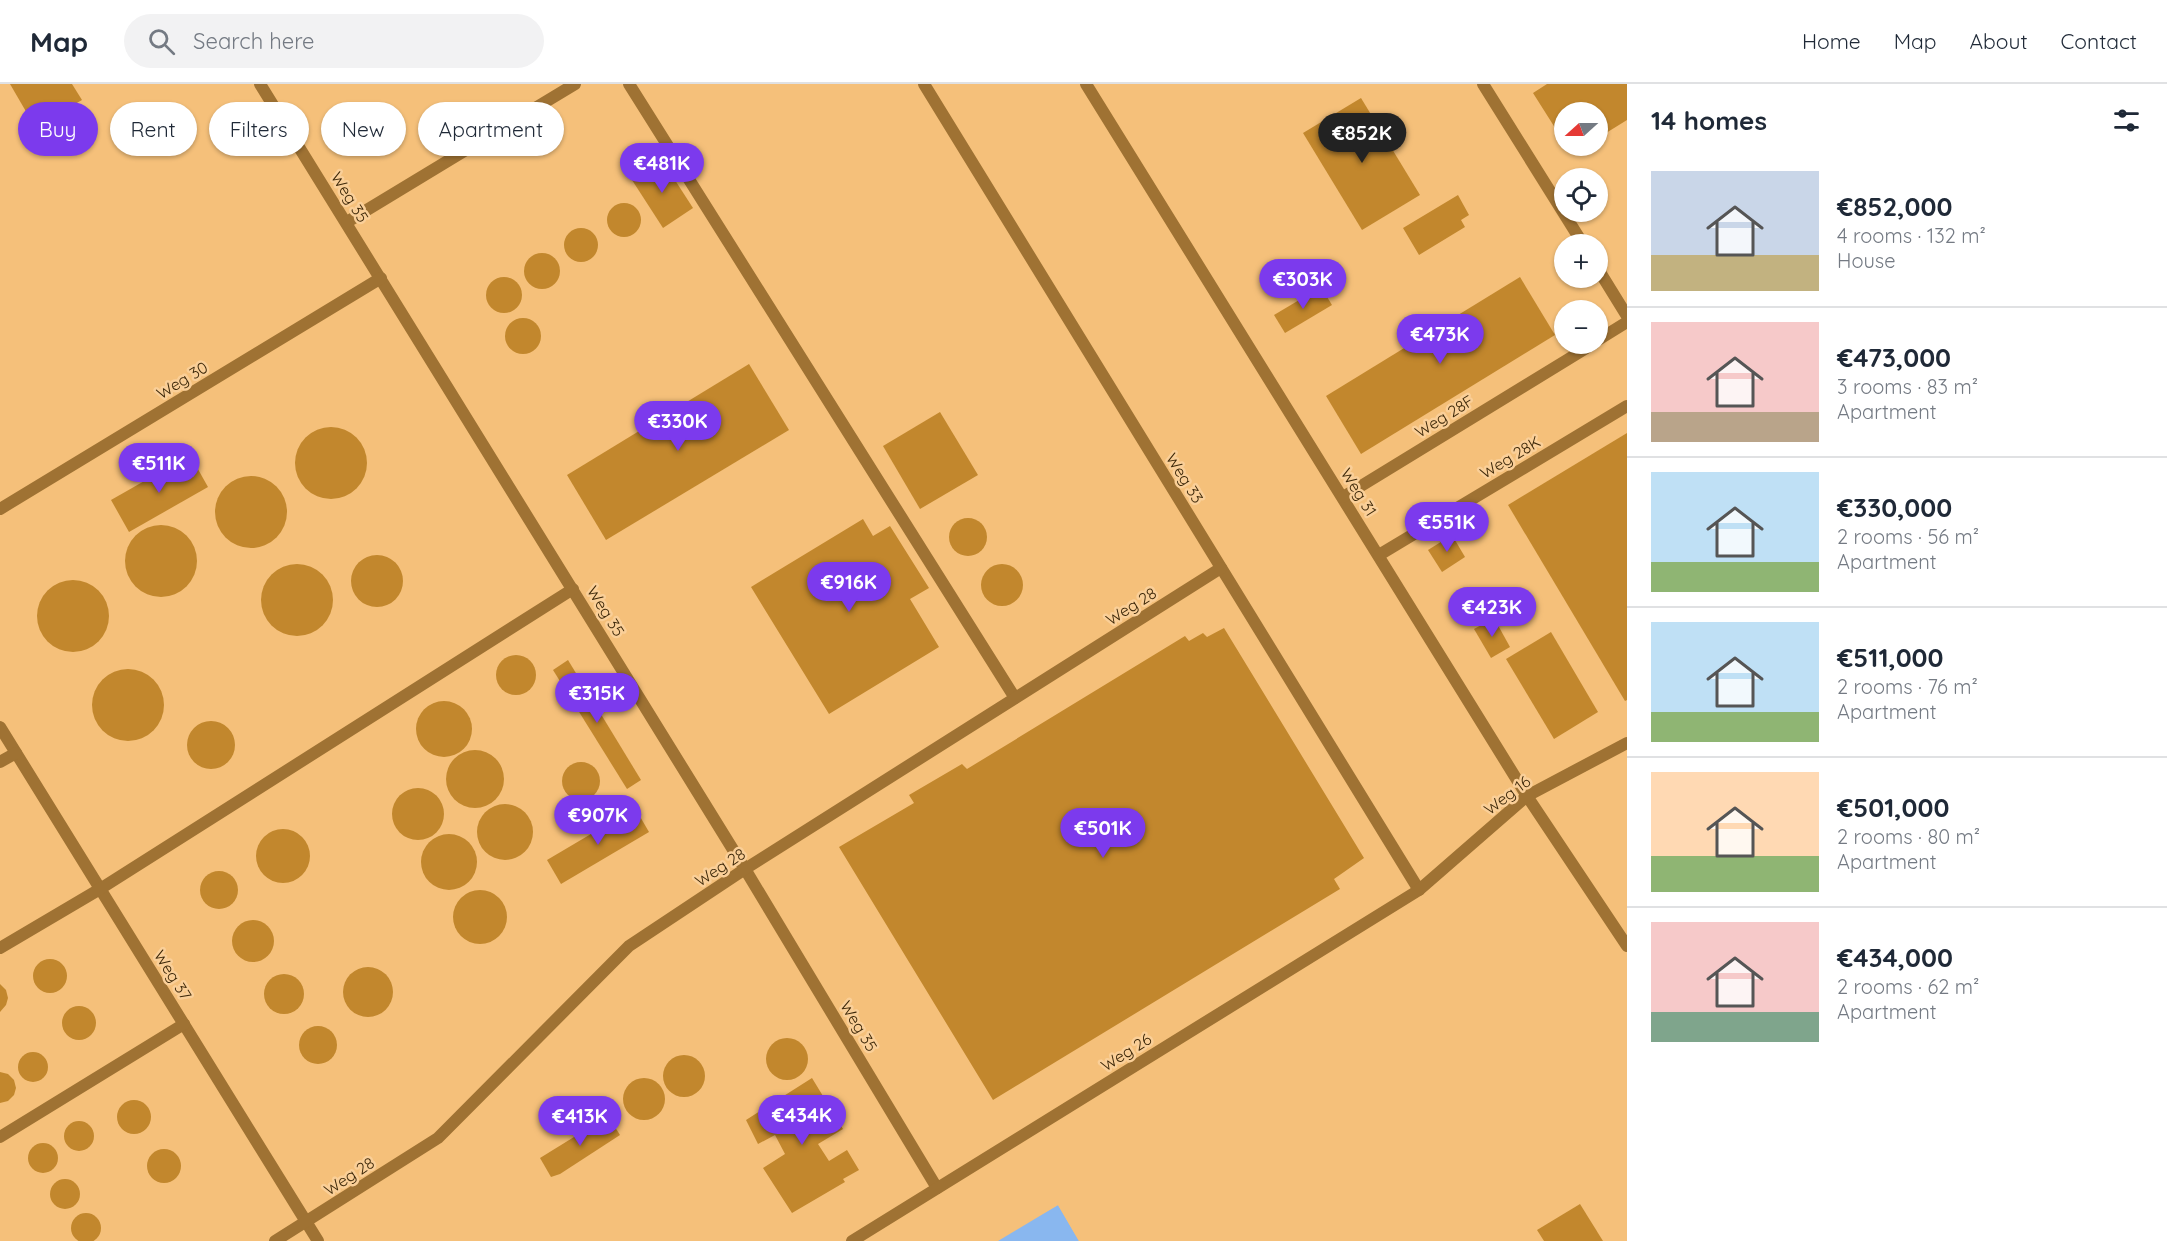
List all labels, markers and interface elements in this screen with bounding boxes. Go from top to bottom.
search box [124,14,544,68]
text: Map [30,24,88,59]
icon: search [145,25,178,58]
text: Search here [193,27,315,55]
text: Home [1802,28,1861,54]
text: Map [1894,28,1937,54]
text: About [1970,28,2028,54]
text: Contact [2061,28,2137,54]
chip: Buy [18,102,98,156]
chip: Rent [110,102,197,156]
chip: Filters [209,102,309,156]
chip: New [321,102,406,156]
chip: Apartment [418,102,564,156]
north arrow [1554,102,1608,156]
map controls [1554,102,1608,354]
text: 14 homes [1651,104,1767,137]
icon: filters [2110,104,2143,137]
pin: €852K [1320,113,1404,164]
text: €852K [1332,120,1392,145]
pin: €481K [620,143,704,194]
text: €481K [634,150,690,175]
street label: Weg 35 [327,168,373,226]
button: locate [1554,168,1608,222]
text: €852,000 [1837,190,1952,223]
icon: home [1699,195,1771,267]
text: 4 rooms · 132 m² [1837,223,1986,248]
button: + [1554,234,1608,288]
text: House [1837,248,1896,273]
pin: €303K [1261,259,1345,310]
text: €303K [1273,266,1333,291]
button: − [1554,300,1608,354]
pin: €473K [1398,314,1482,365]
text: €473K [1411,321,1469,346]
text: €473,000 [1837,341,1951,374]
icon: home [1699,346,1771,418]
street label: Weg 30 [153,357,211,403]
text: 3 rooms · 83 m² [1837,374,1978,399]
street label: Weg 28F [1411,390,1477,442]
text: Apartment [1837,399,1937,424]
pin: €330K [636,401,720,452]
text: €330K [648,408,708,433]
street label: Weg 28K [1476,431,1544,483]
pin: €511K [117,443,201,494]
street label: Weg 33 [1162,449,1208,507]
text: €511K [133,450,185,475]
street label: Weg 31 [1337,464,1381,520]
text: €330,000 [1837,491,1952,524]
icon: home [1699,496,1771,568]
pin: €551K [1405,502,1489,553]
text: €551K [1419,509,1475,534]
text: 2 rooms · 56 m² [1837,524,1979,549]
text: Apartment [1837,549,1937,574]
pin: €916K [807,562,891,613]
text: €916K [821,569,877,594]
street label: Weg 35 [583,582,629,640]
street label: Weg 28 [1102,583,1160,629]
pin: €423K [1450,587,1534,638]
text: €423K [1462,594,1522,619]
text: €511,000 [1837,641,1944,674]
icon: home [1699,646,1771,718]
pin: €315K [555,673,639,724]
text: 2 rooms · 76 m² [1837,674,1978,699]
text: €315K [569,680,625,705]
text: Apartment [1837,699,1937,724]
street label: Weg 16 [1480,771,1535,819]
text: €501,000 [1837,791,1949,824]
pin: €907K [556,795,640,846]
icon: home [1699,796,1771,868]
text: €907K [568,802,628,827]
pin: €501K [1061,808,1145,859]
text: €501K [1074,815,1132,840]
text: 2 rooms · 80 m² [1837,824,1980,849]
street label: Weg 28 [691,843,749,891]
text: Apartment [1837,849,1937,874]
text: €434,000 [1837,941,1953,974]
street label: Weg 37 [150,946,196,1004]
icon: home [1699,946,1771,1018]
text: 2 rooms · 62 m² [1837,974,1979,999]
street label: Weg 35 [836,997,882,1055]
text: Apartment [1837,999,1937,1024]
street label: Weg 26 [1097,1028,1155,1075]
pin: €434K [760,1095,844,1146]
pin: €413K [538,1096,622,1147]
text: €434K [772,1102,832,1127]
text: €413K [552,1103,608,1128]
street label: Weg 28 [320,1152,378,1200]

